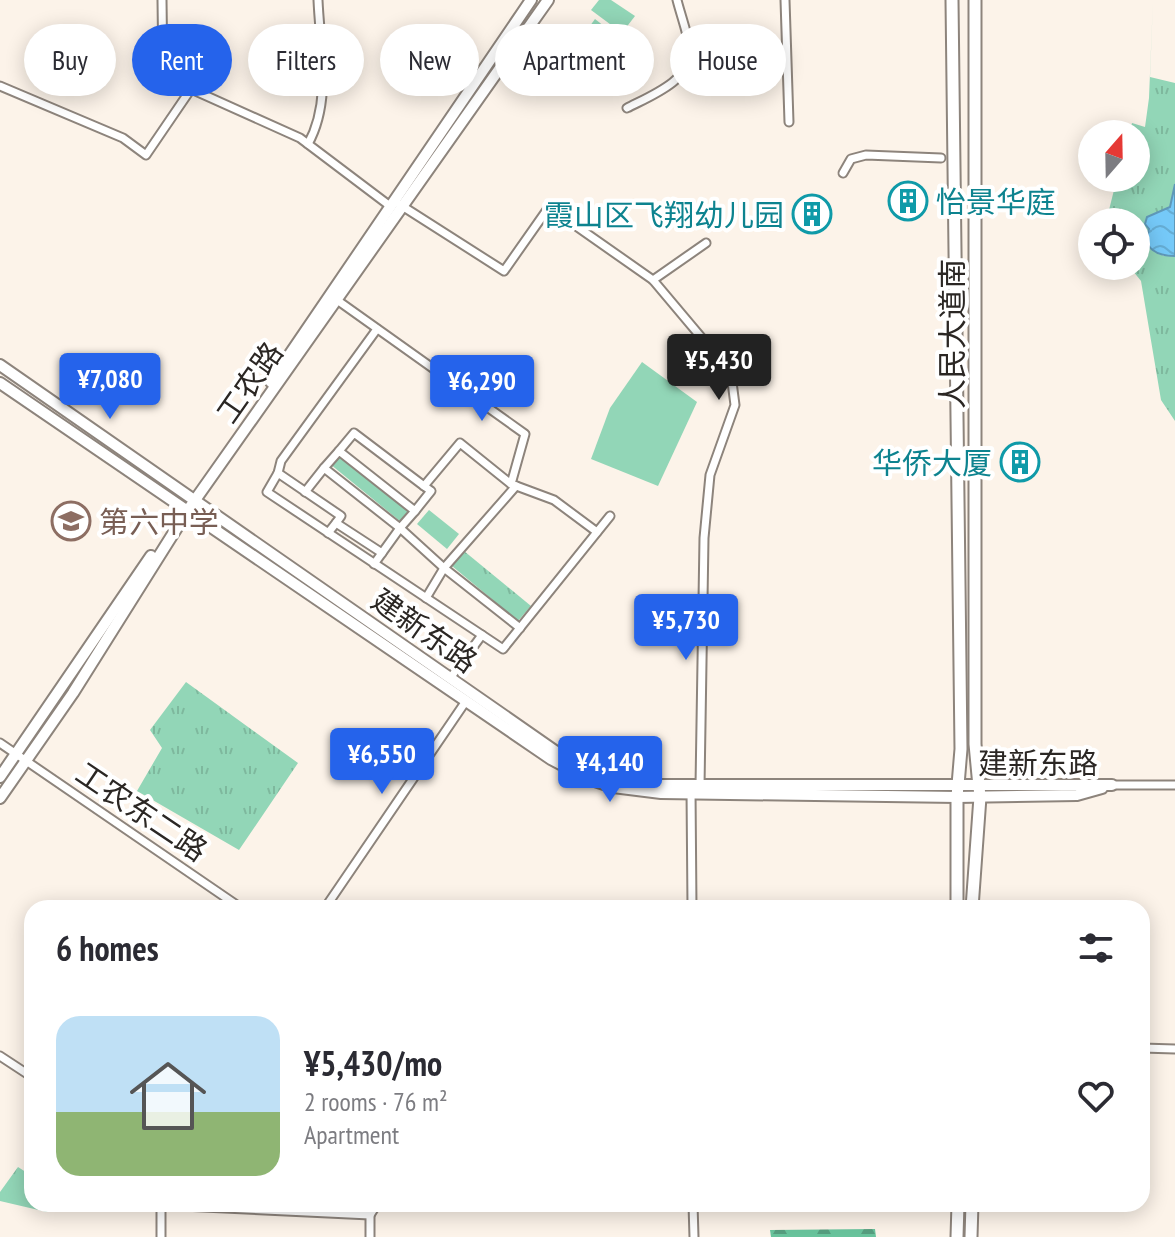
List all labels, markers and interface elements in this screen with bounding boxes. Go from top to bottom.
chip: Buy [24,24,116,96]
chip: Rent [132,24,232,96]
chip: Filters [248,24,364,96]
chip: New [380,24,479,96]
chip: Apartment [495,24,654,96]
chip: House [670,24,786,96]
north arrow [1078,120,1150,192]
map controls [1078,120,1150,280]
building icon: 怡景华庭 [887,180,929,222]
place label: 怡景华庭 [936,182,1056,221]
building icon: 霞山区飞翔幼儿园 [791,193,833,235]
place label: 霞山区飞翔幼儿园 [544,195,784,234]
button: locate [1078,208,1150,280]
street label: 人民大道南 [932,259,971,409]
street label: 工农路 [207,334,291,430]
pin: ¥5,430 [654,334,784,402]
text: ¥5,430 [685,343,753,376]
pin: ¥7,080 [45,353,175,421]
pin: ¥6,290 [417,355,547,423]
text: ¥7,080 [77,362,143,395]
text: ¥6,290 [448,364,516,397]
building icon: 华侨大厦 [999,441,1041,483]
place label: 华侨大厦 [872,443,992,482]
school or university icon: 第六中学 [50,500,92,542]
place label: 第六中学 [99,502,219,541]
street label: 建新东路 [365,580,485,680]
pin: ¥5,730 [621,594,751,662]
text: ¥5,730 [652,603,720,636]
pin: ¥6,550 [317,728,447,796]
pin: ¥4,140 [545,736,675,804]
text: ¥6,550 [348,737,416,770]
street label: 建新东路 [978,743,1098,782]
text: ¥4,140 [576,745,644,778]
street label: 工农东二路 [69,753,215,869]
text: 6 homes [56,926,159,970]
icon: filters [1074,926,1118,970]
text: ¥5,430/mo [304,1041,442,1085]
icon: home [120,1048,216,1144]
icon: heart [1074,1074,1118,1118]
text: 2 rooms · 76 m² [304,1085,448,1118]
text: Apartment [304,1118,399,1151]

